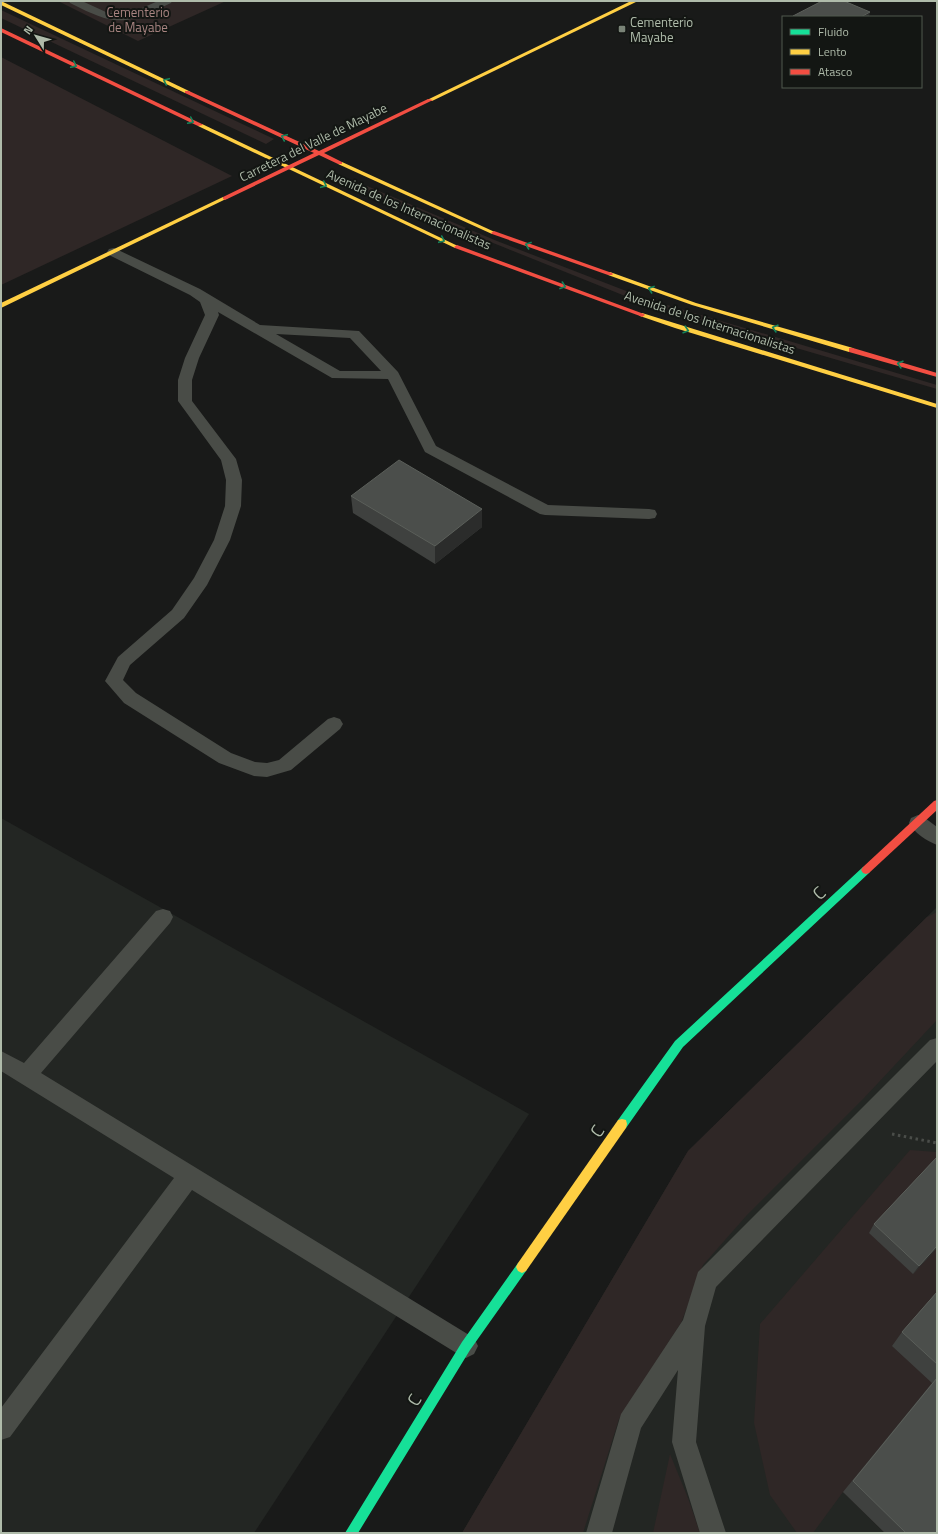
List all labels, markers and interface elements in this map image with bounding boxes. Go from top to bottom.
park label: Cementerio de Mayabe [106,2,170,37]
place label: Cementerio Mayabe [630,12,693,47]
north arrow [16,16,56,56]
legend [782,16,922,88]
text: N [19,22,37,38]
text: Fluido [818,22,849,41]
marker: Cementerio Mayabe [617,24,627,34]
text: Lento [818,42,847,61]
one-way arrow [70,60,77,68]
text: Atasco [818,62,852,81]
one-way arrow [163,78,170,86]
street label: Carretera del Valle de Mayabe [236,97,390,187]
one-way arrow [187,116,195,124]
one-way arrow [281,134,288,142]
street label: Avenida de los Internacionalistas [323,164,495,254]
one-way arrow [320,180,328,188]
one-way arrow [438,235,445,243]
one-way arrow [525,241,532,250]
one-way arrow [560,282,567,290]
street label: Avenida de los Internacionalistas [622,285,798,359]
one-way arrow [647,285,654,294]
one-way arrow [771,324,778,333]
one-way arrow [682,325,689,334]
one-way arrow [896,360,903,369]
street label: C [806,880,832,906]
street label: C [583,1119,611,1143]
street label: C [400,1389,428,1411]

